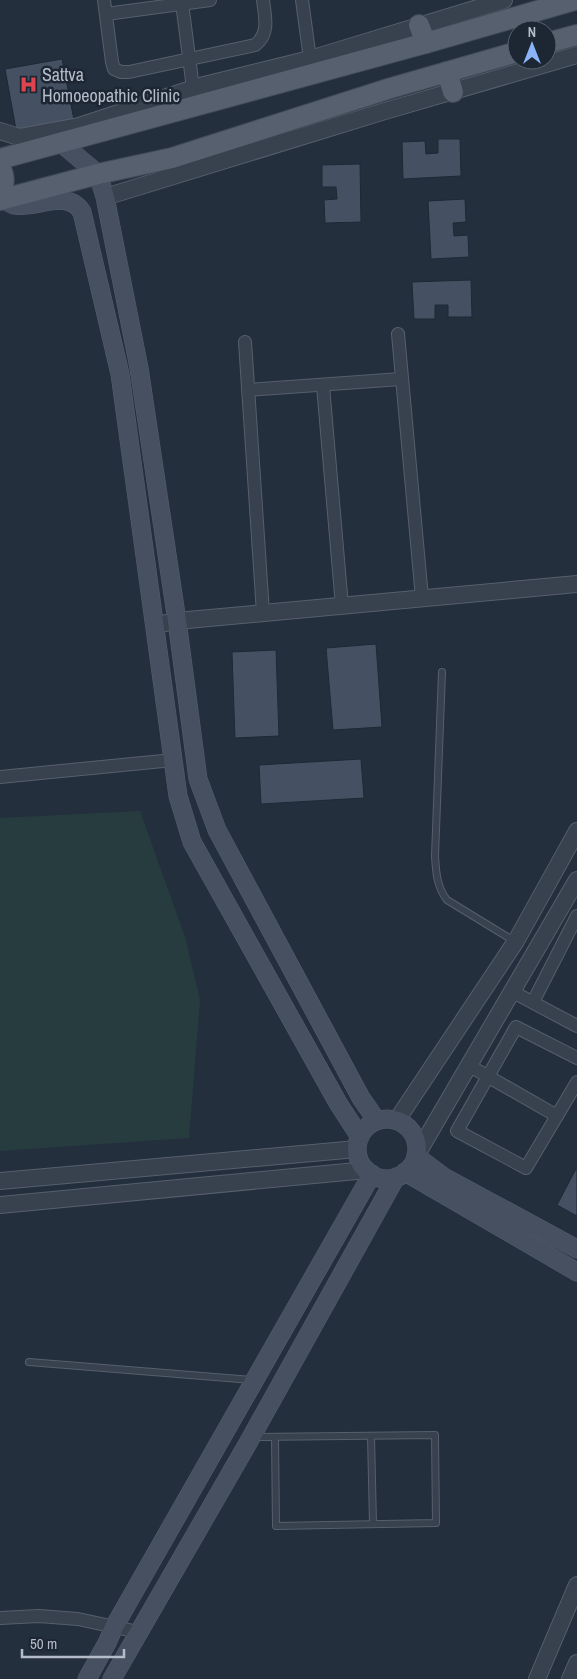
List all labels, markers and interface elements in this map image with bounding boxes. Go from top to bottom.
north arrow [507,20,557,70]
text: N [528,23,536,41]
place label: Sattva Homoeopathic Clinic [42,62,180,108]
hospital icon: Sattva Homoeopathic Clinic [18,75,38,95]
scale bar [22,1626,125,1658]
text: 50 m [30,1633,57,1654]

